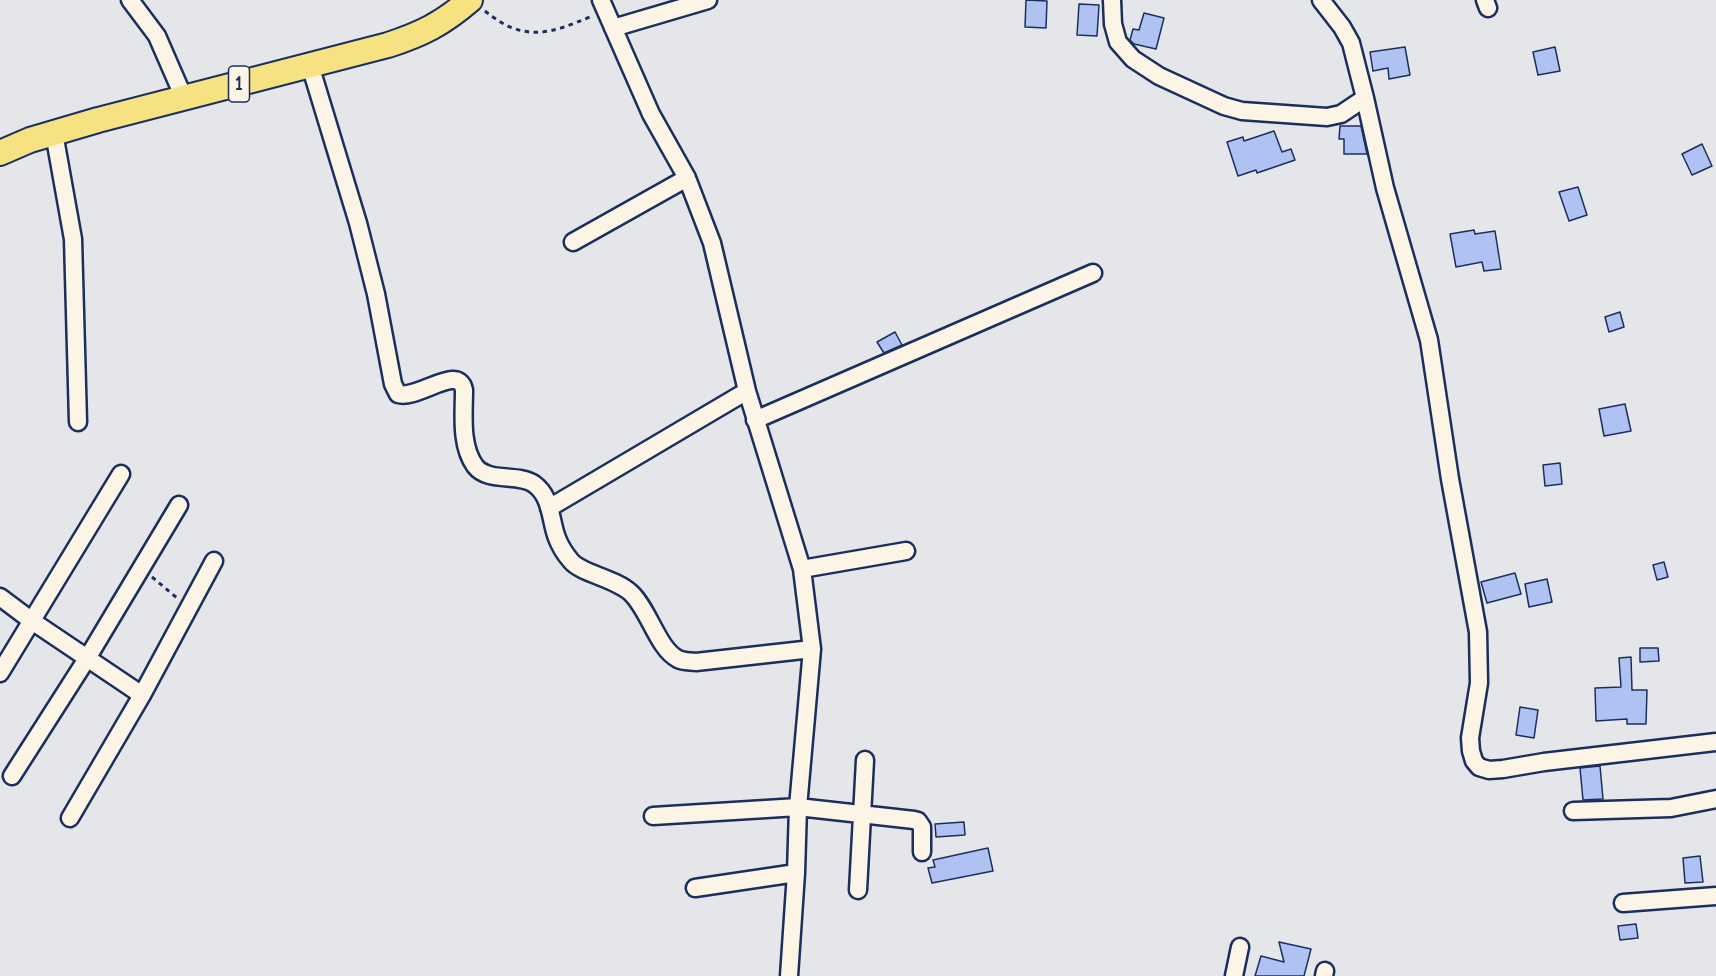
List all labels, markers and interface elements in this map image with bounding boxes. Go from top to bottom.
road number: 1 [228,66,250,102]

